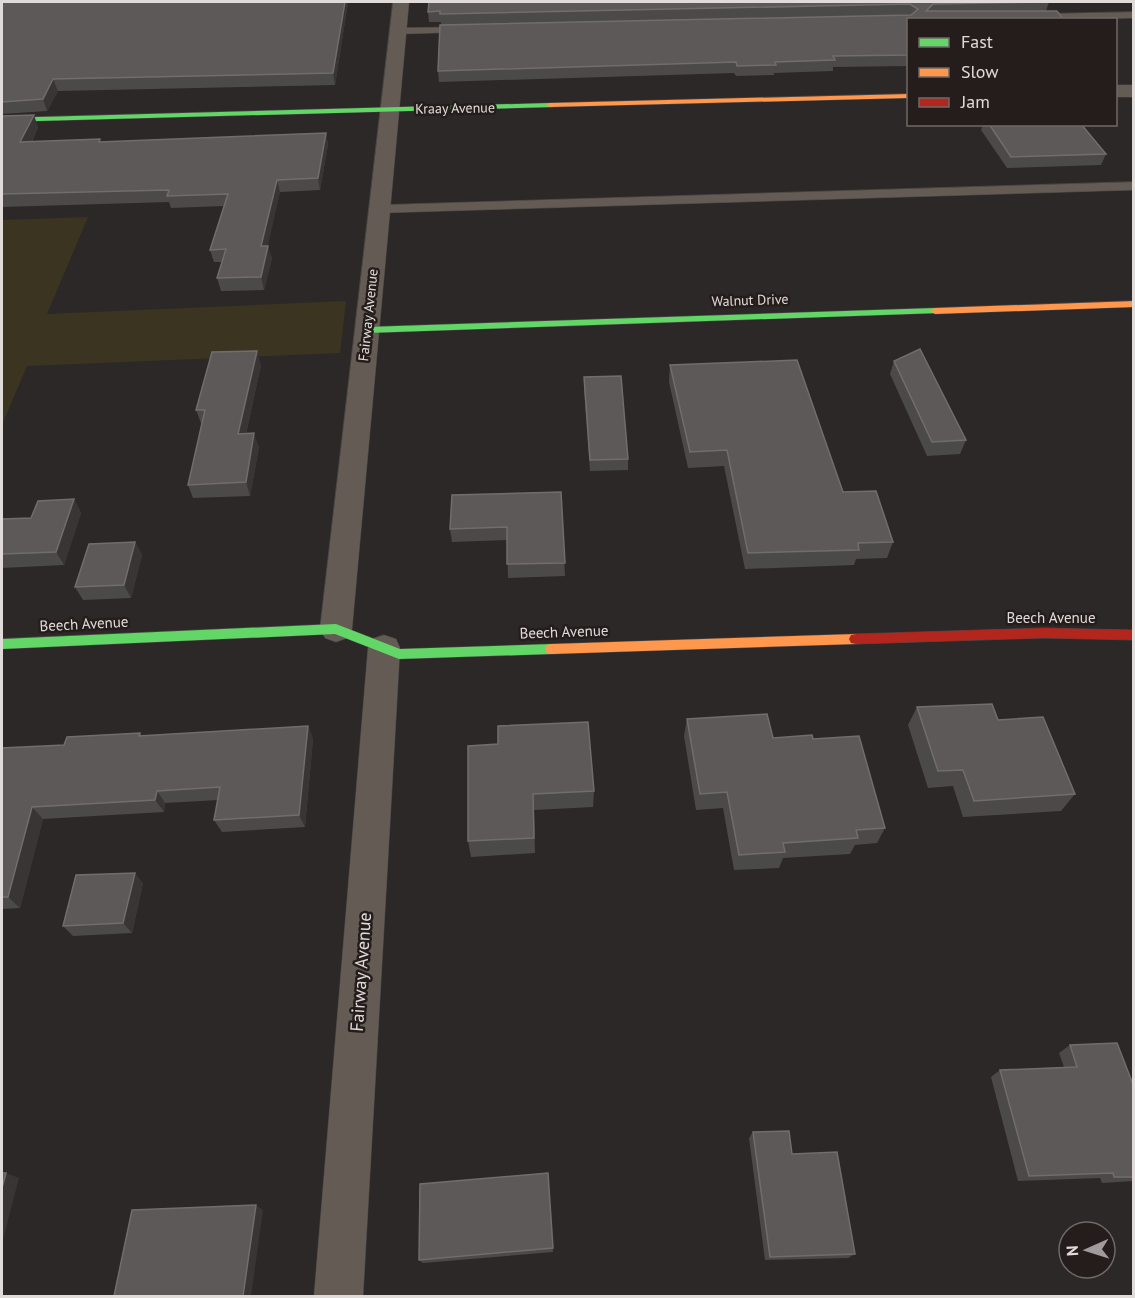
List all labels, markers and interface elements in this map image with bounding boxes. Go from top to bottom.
legend [907,18,1117,126]
text: Fast [961,30,993,53]
text: Slow [961,60,999,83]
text: Jam [960,90,990,113]
street label: Kraay Avenue [415,98,495,118]
street label: Fairway Avenue [354,268,382,362]
street label: Walnut Drive [711,290,789,310]
street label: Beech Avenue [1006,608,1096,627]
street label: Beech Avenue [39,612,129,635]
street label: Beech Avenue [519,620,609,643]
street label: Fairway Avenue [345,912,376,1032]
north arrow [1057,1220,1117,1280]
text: N [1062,1245,1082,1257]

